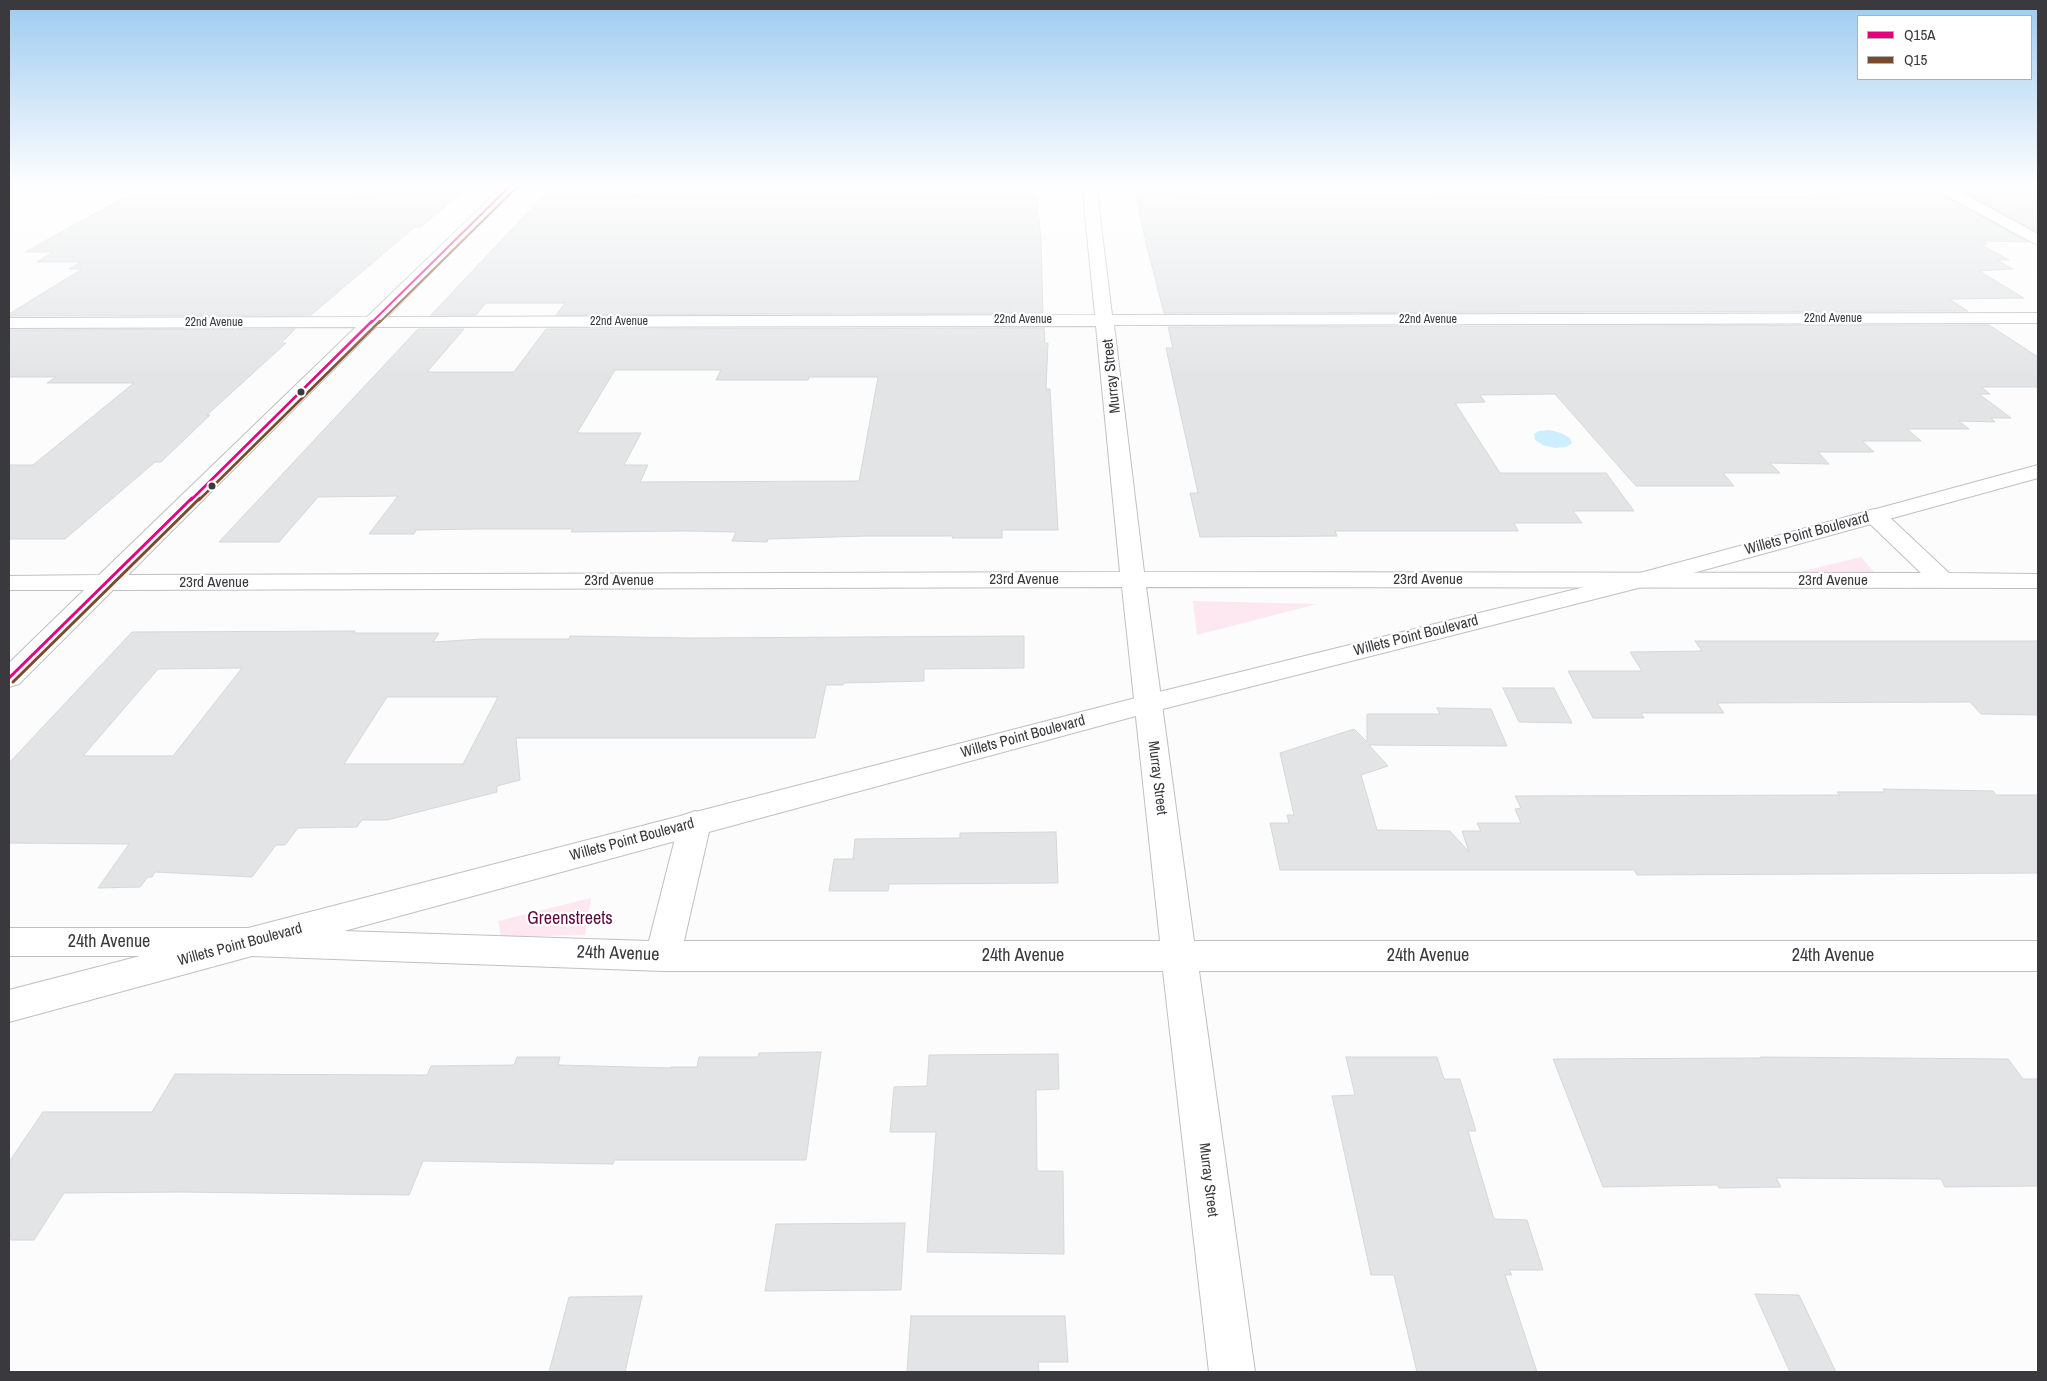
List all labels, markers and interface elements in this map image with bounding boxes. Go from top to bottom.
legend [1857,15,2032,80]
text: Q15A [1904,24,1935,45]
text: Q15 [1904,49,1927,70]
street label: 22nd Avenue [1804,312,1862,326]
street label: 22nd Avenue [994,313,1052,327]
street label: 22nd Avenue [1399,313,1457,327]
street label: 22nd Avenue [590,315,648,329]
street label: 22nd Avenue [185,316,243,330]
street label: Murray Street [1099,338,1125,414]
unlabelled marker [296,387,306,397]
unlabelled marker [207,481,217,491]
street label: Willets Point Boulevard [1743,509,1871,559]
street label: 23rd Avenue [989,571,1059,589]
street label: 23rd Avenue [1393,571,1463,589]
street label: 23rd Avenue [584,572,654,590]
street label: 23rd Avenue [1798,572,1868,590]
street label: 23rd Avenue [179,574,249,592]
street label: Willets Point Boulevard [1352,612,1480,660]
street label: Willets Point Boulevard [959,712,1087,762]
street label: Murray Street [1144,740,1170,816]
street label: Willets Point Boulevard [568,815,696,865]
park label: Greenstreets [527,908,613,930]
street label: Willets Point Boulevard [176,920,304,970]
street label: 24th Avenue [68,931,150,953]
street label: 24th Avenue [576,942,660,966]
street label: 24th Avenue [982,945,1064,967]
street label: 24th Avenue [1387,945,1469,967]
street label: 24th Avenue [1792,945,1874,967]
street label: Murray Street [1195,1142,1221,1218]

